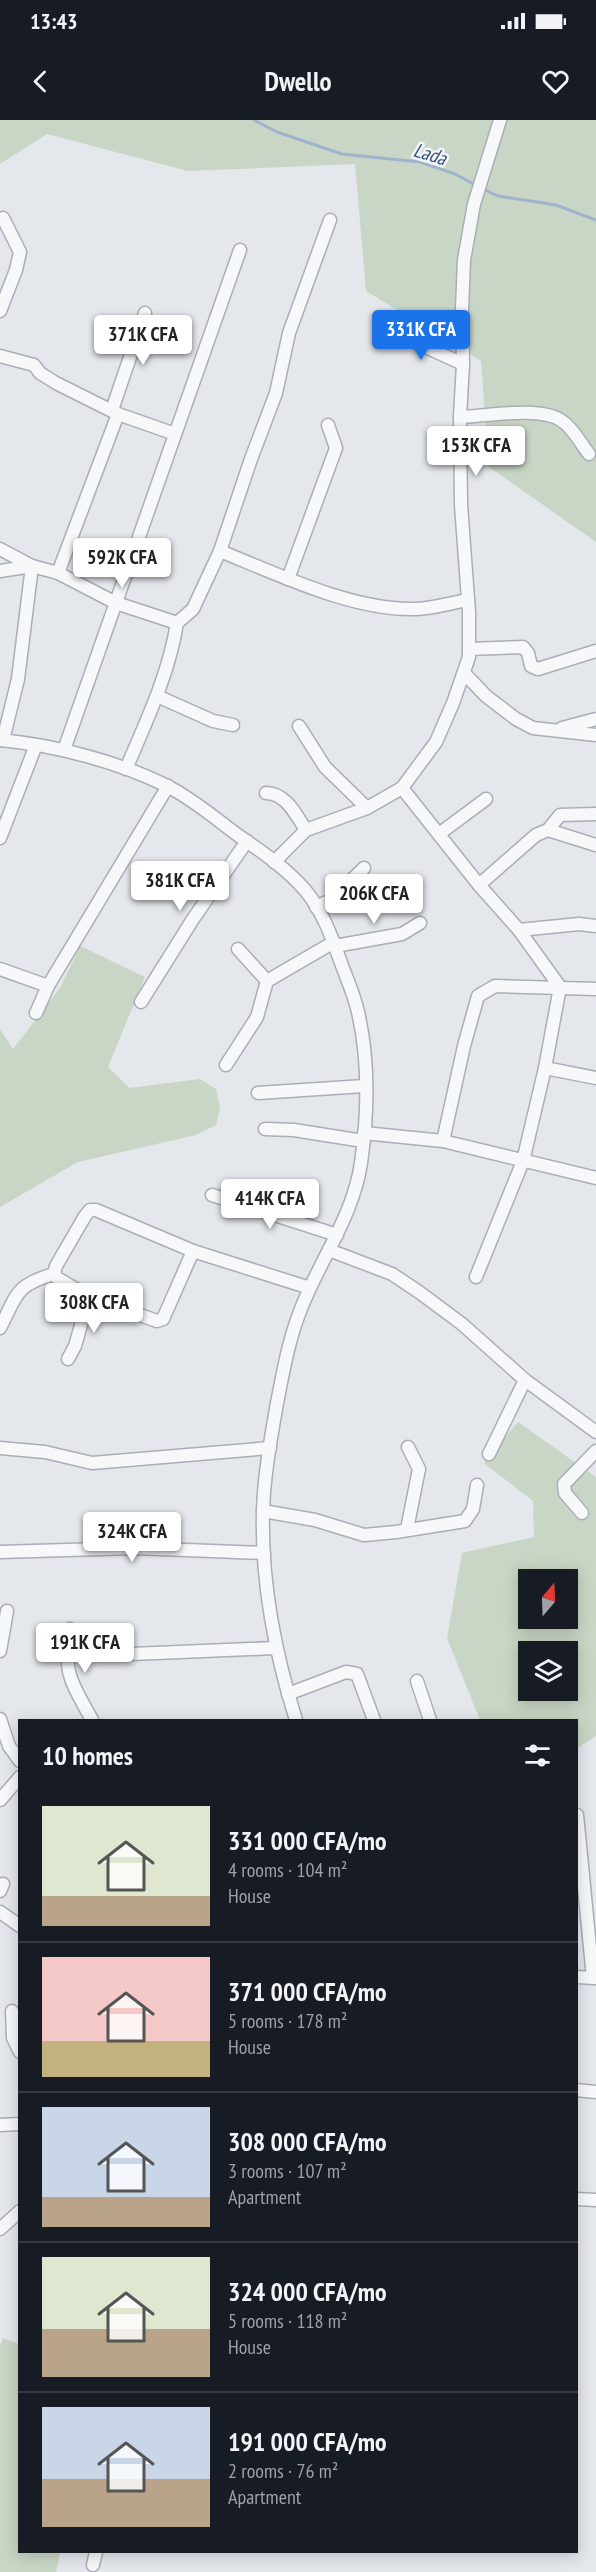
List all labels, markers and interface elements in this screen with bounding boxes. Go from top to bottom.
text: 13:43 [30,7,78,35]
text: Dwello [264,64,332,98]
icon: back [24,65,57,98]
icon: heart [539,65,572,98]
water label: Lada [411,137,450,172]
pin: 331K CFA [359,310,483,361]
pin: 371K CFA [81,315,205,366]
text: 331K CFA [386,316,456,342]
text: 371K CFA [108,321,178,347]
pin: 153K CFA [414,426,538,477]
text: 153K CFA [441,432,511,458]
pin: 592K CFA [60,538,184,589]
text: 592K CFA [87,544,157,570]
pin: 381K CFA [118,861,242,912]
text: 381K CFA [145,867,215,893]
pin: 206K CFA [312,874,436,925]
text: 206K CFA [339,880,409,906]
pin: 414K CFA [208,1179,332,1230]
text: 414K CFA [235,1185,305,1211]
pin: 308K CFA [32,1283,156,1334]
text: 308K CFA [59,1289,129,1315]
pin: 324K CFA [70,1512,194,1563]
text: 324K CFA [97,1518,167,1544]
north arrow [518,1569,578,1629]
map controls [518,1569,578,1701]
pin: 191K CFA [23,1623,147,1674]
text: 191K CFA [50,1629,120,1655]
button: layers [518,1641,578,1701]
text: 10 homes [42,1739,133,1772]
icon: filters [521,1739,554,1772]
text: 331 000 CFA/mo [228,1824,387,1857]
icon: home [90,1830,162,1902]
text: 4 rooms · 104 m² [228,1857,347,1883]
text: House [228,1883,271,1909]
text: 371 000 CFA/mo [228,1975,387,2008]
icon: home [90,1981,162,2053]
text: 5 rooms · 178 m² [228,2008,347,2034]
text: House [228,2034,271,2060]
text: 308 000 CFA/mo [228,2125,387,2158]
icon: home [90,2131,162,2203]
text: 3 rooms · 107 m² [228,2158,347,2184]
text: Apartment [228,2184,301,2210]
text: 324 000 CFA/mo [228,2275,387,2308]
icon: home [90,2281,162,2353]
text: 5 rooms · 118 m² [228,2308,347,2334]
text: House [228,2334,271,2360]
text: 191 000 CFA/mo [228,2425,387,2458]
icon: home [90,2431,162,2503]
text: 2 rooms · 76 m² [228,2458,338,2484]
text: Apartment [228,2484,301,2510]

